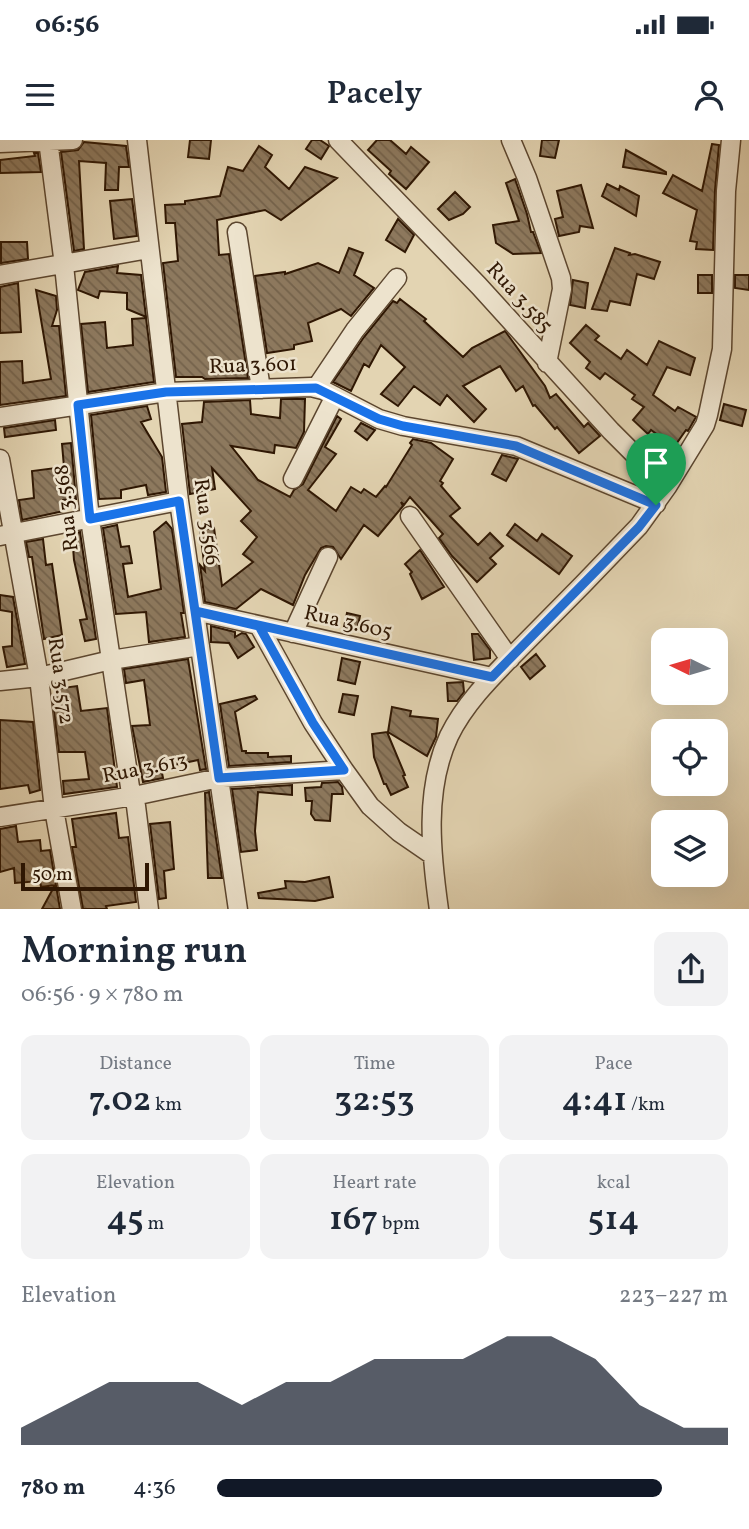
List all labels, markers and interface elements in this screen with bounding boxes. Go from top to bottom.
text: 06:56 [35,7,100,43]
text: Pacely [327,73,422,117]
icon: menu [21,76,59,114]
icon: person [690,76,728,114]
street label: Rua 3.585 [479,256,559,340]
street label: Rua 3.601 [209,350,297,382]
pin [626,433,686,505]
icon: arrive [637,444,675,482]
street label: Rua 3.568 [47,463,87,553]
street label: Rua 3.566 [186,477,226,567]
street label: Rua 3.605 [301,599,395,647]
north arrow [651,628,728,705]
map controls [651,628,728,887]
street label: Rua 3.572 [40,636,80,726]
button: locate [651,719,728,796]
street label: Rua 3.613 [100,747,190,791]
button: layers [651,810,728,887]
scale bar [21,860,149,892]
text: 50 m [32,862,73,888]
text: Morning run [21,926,247,979]
button: share [654,932,728,1006]
text: 06:56 · 9 × 780 m [21,979,183,1011]
text: Distance [99,1051,172,1077]
text: Time [354,1051,395,1077]
text: Pace [594,1051,633,1077]
text: 7.02 [89,1077,151,1125]
text: 32:53 [334,1077,415,1125]
text: 4:41 [562,1077,627,1125]
text: km [151,1092,182,1118]
text: /km [627,1092,665,1118]
text: Elevation [96,1170,175,1196]
text: Heart rate [333,1170,416,1196]
text: kcal [597,1170,630,1196]
text: 45 [107,1196,144,1244]
text: 167 [329,1196,378,1244]
text: 514 [588,1196,639,1244]
text: m [144,1211,164,1237]
text: bpm [378,1211,420,1237]
text: Elevation [21,1280,117,1312]
text: 223–227 m [619,1280,728,1312]
text: 780 m [21,1472,85,1504]
text: 4:36 [133,1472,176,1504]

